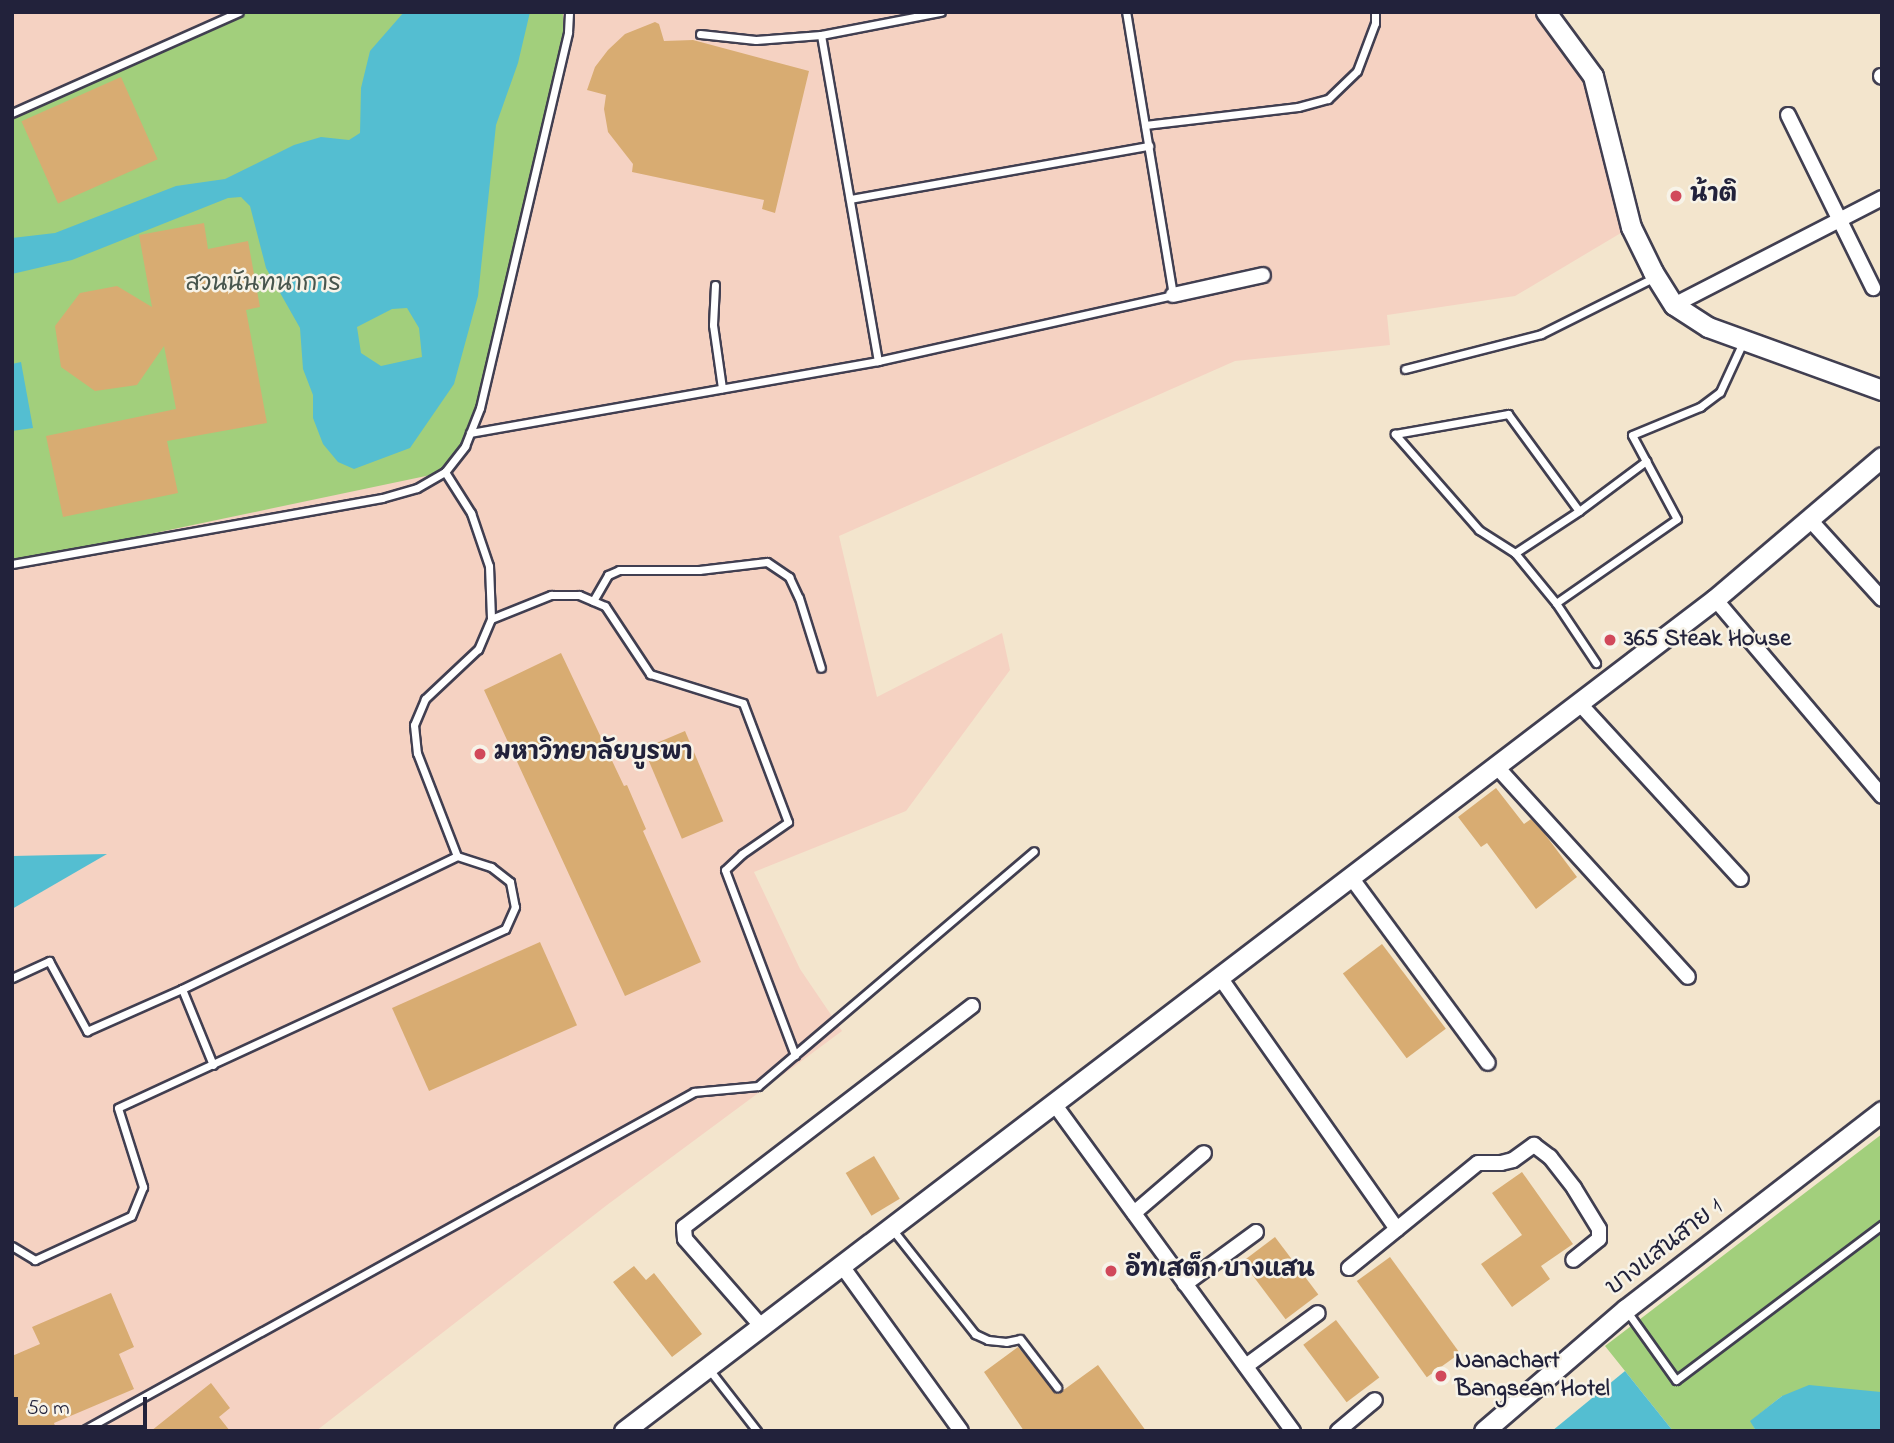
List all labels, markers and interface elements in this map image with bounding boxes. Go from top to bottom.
place label: น้าติ [1690,182,1737,210]
marker: น้าติ [1668,188,1684,204]
park label: สวนนันทนาการ [185,271,341,299]
place label: 365 Steak House [1624,626,1791,654]
marker: 365 Steak House [1602,632,1618,648]
place label: มหาวิทยาลัยบูรพา [494,740,692,768]
marker: มหาวิทยาลัยบูรพา [472,746,488,762]
street label: บางแสนสาย 1 [1601,1193,1729,1303]
place label: อีทเสต็ก บางแสน [1125,1257,1315,1285]
marker: อีทเสต็ก บางแสน [1103,1263,1119,1279]
place label: Nanachart Bangsean Hotel [1455,1348,1610,1404]
marker: Nanachart Bangsean Hotel [1433,1368,1449,1384]
scale bar [18,1384,150,1428]
text: 50 m [27,1394,70,1424]

